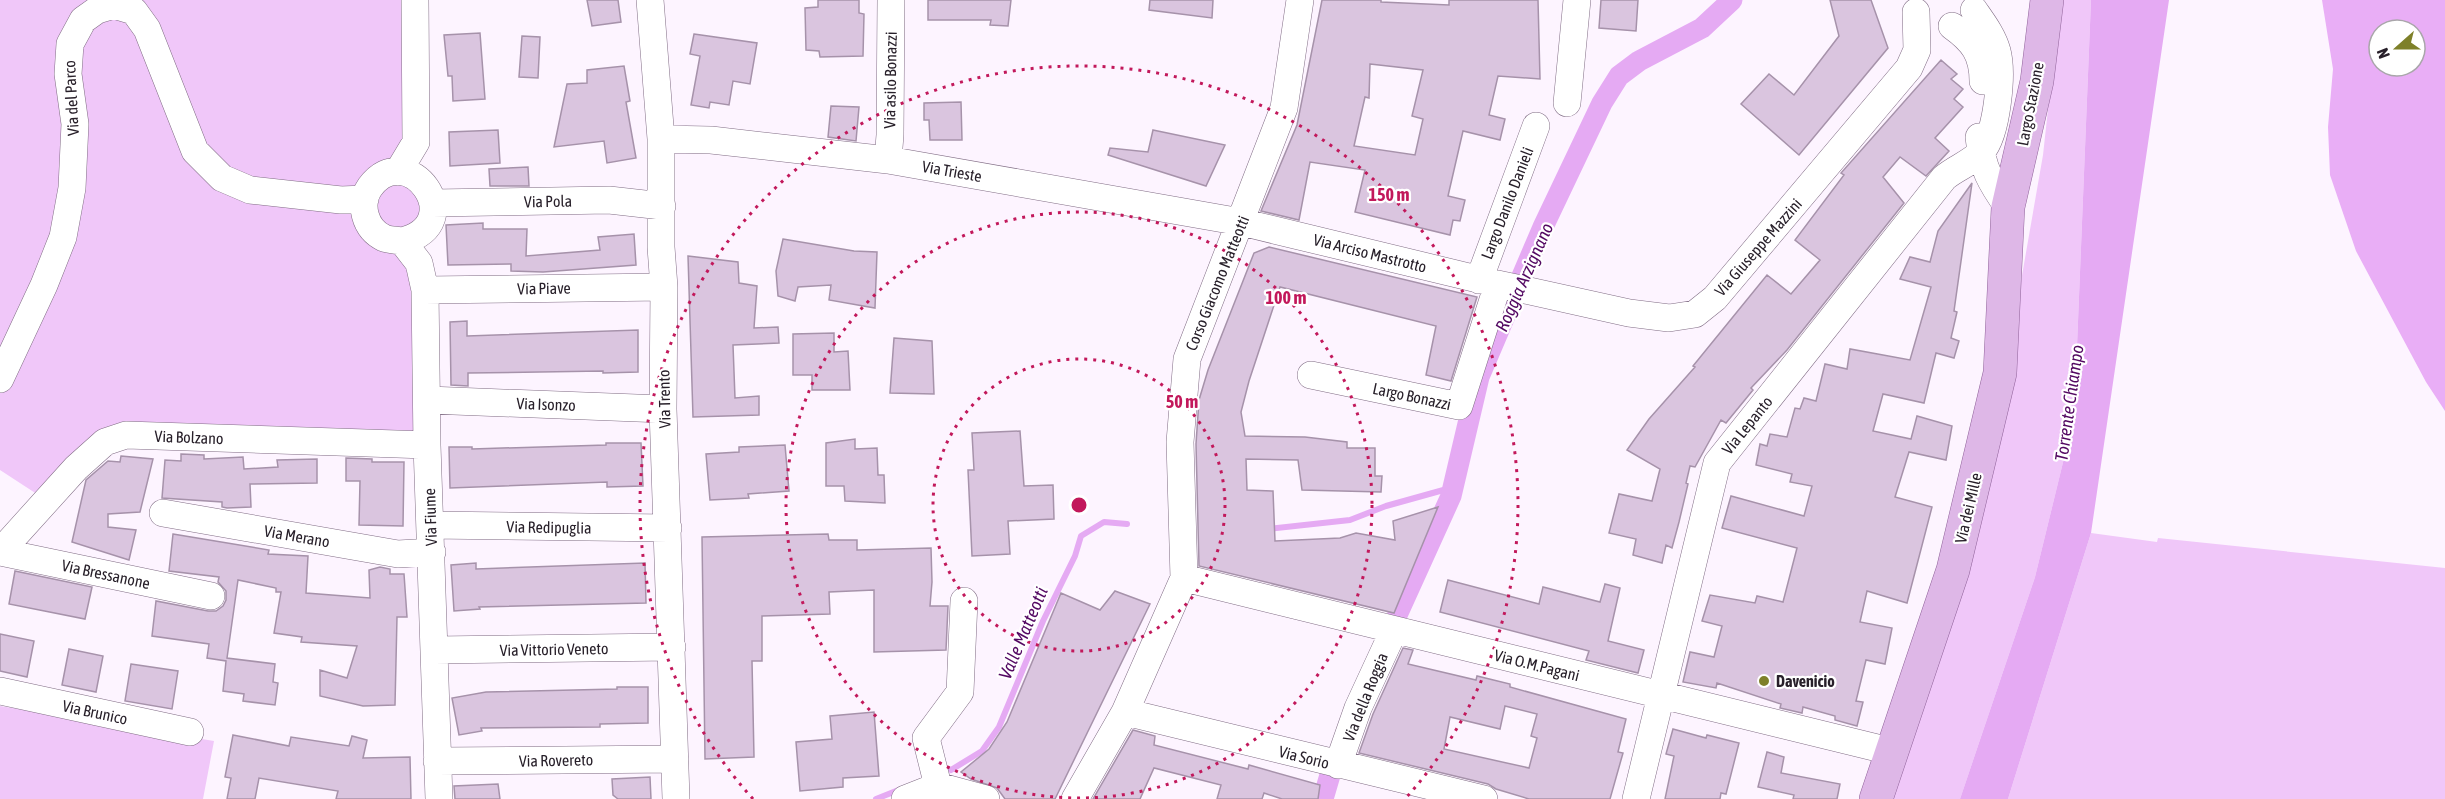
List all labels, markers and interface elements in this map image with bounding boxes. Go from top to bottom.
north arrow [2367,18,2427,78]
street label: Via asilo Bonazzi [880,31,900,129]
text: N [2373,46,2393,61]
street label: Via del Parco [60,60,82,136]
street label: Largo Stazione [2013,61,2048,148]
street label: Largo Danilo Danieli [1477,144,1538,262]
street label: Via Trieste [921,157,983,185]
text: 150 m [1369,184,1409,205]
street label: Via Pola [524,192,572,210]
street label: Via Giuseppe Mazzini [1711,195,1806,300]
street label: Corso Giacomo Matteotti [1182,213,1252,353]
water label: Roggia Arzignano [1491,219,1557,335]
street label: Via Arciso Mastrotto [1312,230,1428,276]
street label: Via Piave [517,279,571,297]
text: 100 m [1266,287,1306,308]
water label: Torrente Chiampo [2050,344,2088,462]
street label: Via Trento [654,369,674,429]
street label: Largo Bonazzi [1371,379,1453,414]
text: 50 m [1166,391,1198,412]
street label: Via Lepanto [1718,392,1777,458]
street label: Via Isonzo [516,394,576,414]
street label: Via Bolzano [154,427,224,447]
street label: Via dei Mille [1951,471,1985,545]
street label: Via Fiume [420,488,440,546]
centre of rings [1069,495,1089,515]
street label: Via Redipuglia [506,517,592,538]
street label: Via Merano [263,521,331,551]
street label: Via Bressanone [60,556,152,592]
water label: Valle Matteotti [994,584,1052,682]
street label: Via Vittorio Veneto [499,639,609,659]
street label: Via O.M.Pagani [1492,646,1581,685]
street label: Via della Roggia [1339,650,1392,744]
place label: Davenicio [1776,672,1835,690]
marker: Davenicio [1757,674,1771,688]
street label: Via Brunico [61,696,129,728]
street label: Via Sorio [1277,742,1331,772]
street label: Via Rovereto [519,750,593,770]

